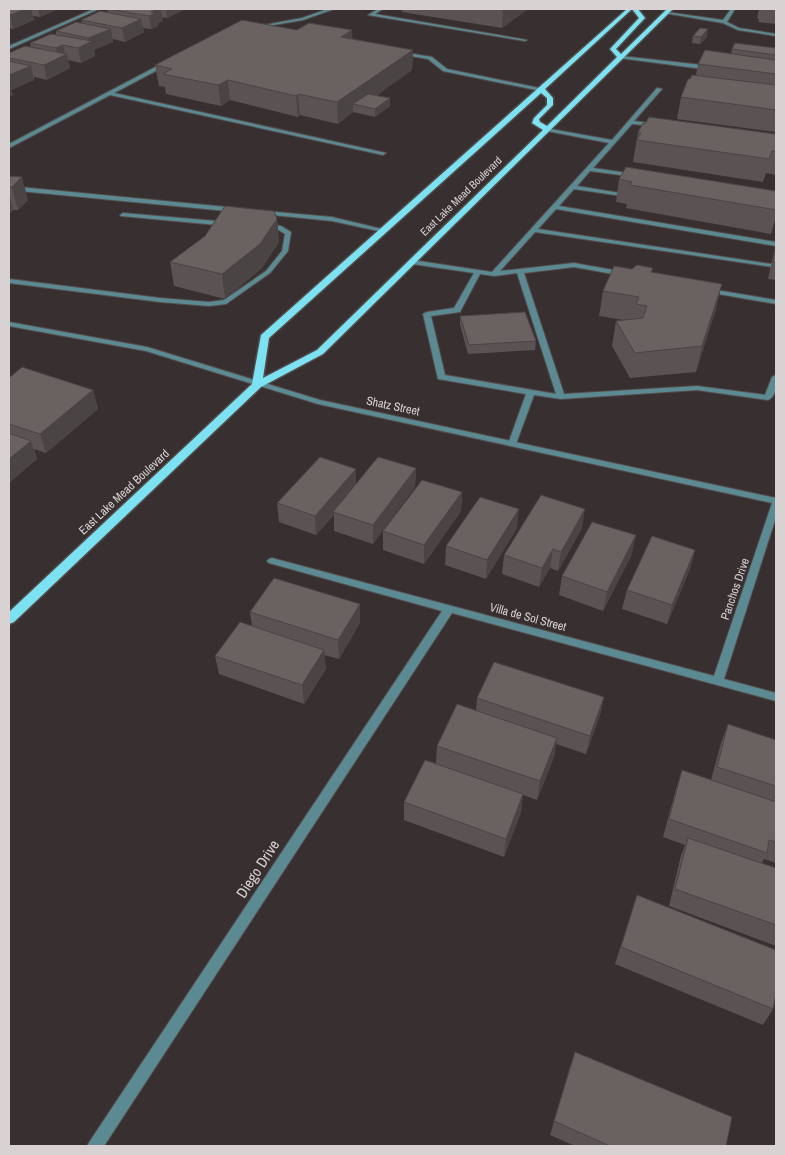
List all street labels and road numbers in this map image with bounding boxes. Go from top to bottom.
street label: East Lake Mead Boulevard [417,153,505,239]
street label: Shatz Street [365,393,421,420]
street label: East Lake Mead Boulevard [75,446,173,538]
street label: Panchos Drive [717,556,753,622]
street label: Villa de Sol Street [488,599,568,635]
street label: Diego Drive [231,835,284,902]

